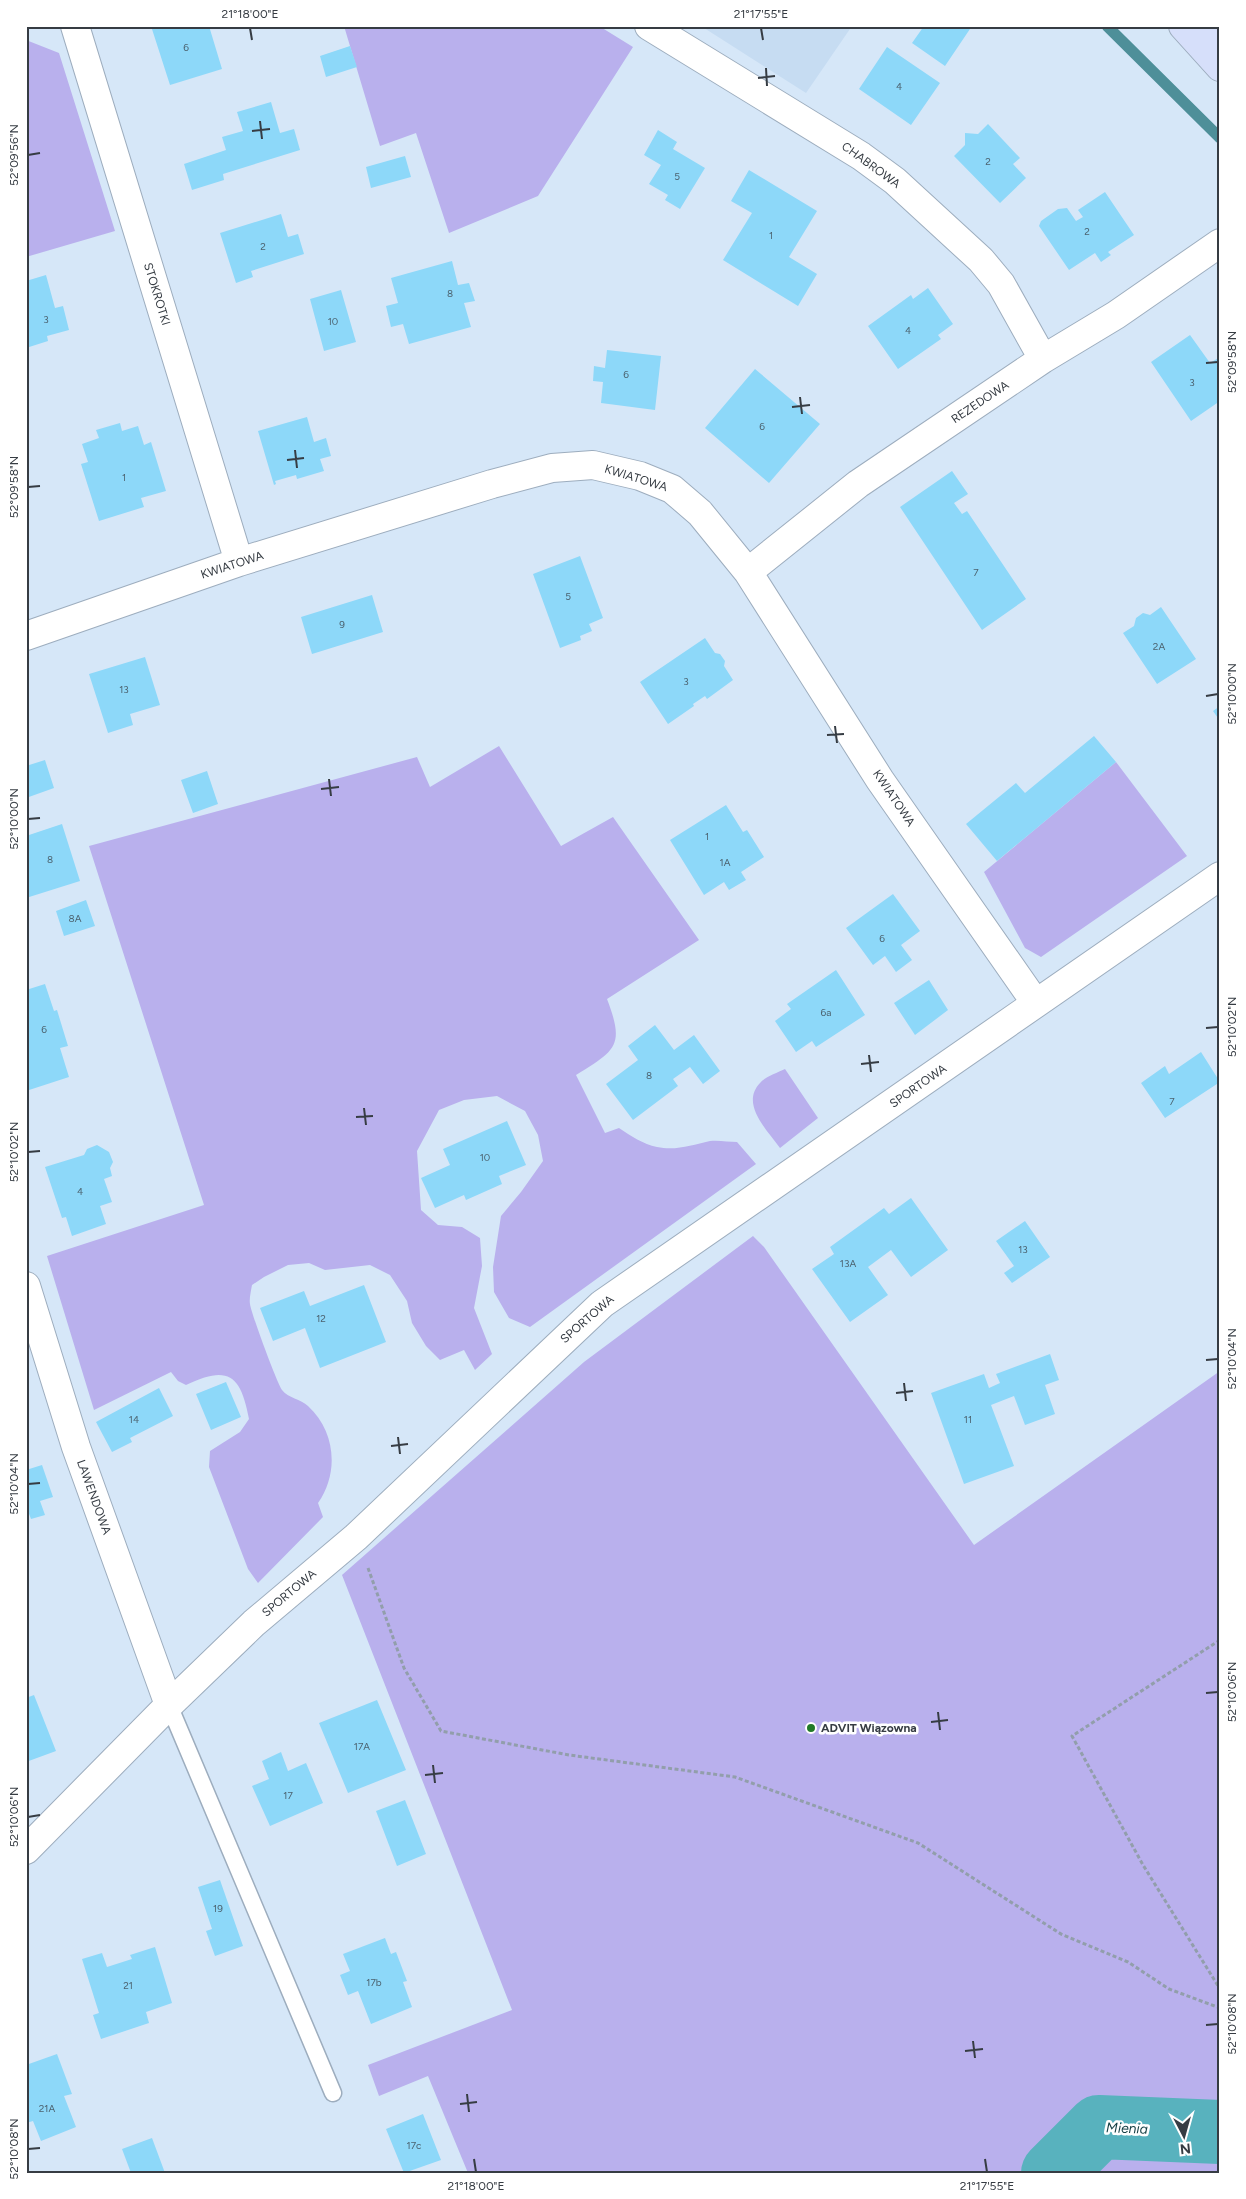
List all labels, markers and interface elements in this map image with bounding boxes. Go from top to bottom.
text: 21°18'00"E [221,7,279,21]
text: 21°17'55"E [734,7,788,21]
house number: 6 [183,41,189,54]
house number: 4 [896,80,902,93]
text: 52°09'56"N [7,124,21,186]
street label: CHABROWA [839,139,903,191]
house number: 2 [985,155,991,168]
house number: 5 [674,170,680,183]
house number: 2 [1084,225,1090,238]
house number: 1 [769,229,773,242]
house number: 2 [260,240,266,253]
street label: STOKROTKI [141,261,173,327]
house number: 8 [447,287,453,300]
house number: 3 [43,313,49,326]
house number: 10 [328,315,338,328]
house number: 4 [905,324,911,337]
text: 52°09'58"N [1225,331,1239,393]
house number: 6 [623,368,629,381]
house number: 3 [1189,376,1195,389]
street label: REZEDOWA [949,378,1011,426]
house number: 6 [759,420,765,433]
text: 52°09'58"N [7,456,21,518]
street label: KWIATOWA [603,462,669,494]
house number: 1 [122,471,126,484]
street label: KWIATOWA [199,548,265,582]
house number: 7 [973,566,979,579]
house number: 5 [565,590,571,603]
house number: 9 [339,618,345,631]
house number: 2A [1153,640,1165,653]
text: 52°10'00"N [1225,663,1239,725]
house number: 3 [683,675,689,688]
house number: 13 [119,683,129,696]
street label: KWIATOWA [870,767,918,829]
text: 52°10'00"N [7,788,21,850]
house number: 1 [705,830,709,843]
house number: 8 [47,853,53,866]
house number: 1A [720,856,731,869]
house number: 8A [69,912,82,925]
house number: 6 [879,932,885,945]
text: 52°10'02"N [1225,997,1239,1057]
house number: 6a [821,1006,831,1019]
house number: 6 [41,1023,47,1036]
street label: SPORTOWA [887,1061,949,1111]
house number: 8 [646,1069,652,1082]
house number: 7 [1169,1095,1175,1108]
text: 52°10'02"N [7,1122,21,1182]
house number: 10 [480,1151,490,1164]
house number: 4 [77,1185,83,1198]
house number: 13 [1018,1243,1028,1256]
house number: 13A [840,1257,856,1270]
street label: SPORTOWA [557,1292,617,1346]
house number: 12 [316,1312,326,1325]
text: 52°10'04"N [1225,1328,1239,1390]
house number: 14 [129,1413,139,1426]
house number: 11 [964,1413,972,1426]
text: 52°10'04"N [7,1453,21,1515]
street label: LAWENDOWA [74,1458,114,1536]
street label: SPORTOWA [259,1566,319,1620]
text: 52°10'06"N [1225,1662,1239,1722]
place label: ADVIT Wiązowna [821,1721,917,1735]
marker: ADVIT Wiązowna [805,1722,817,1734]
house number: 17A [354,1740,370,1753]
text: 52°10'06"N [7,1787,21,1847]
house number: 17 [283,1789,293,1802]
house number: 19 [213,1902,223,1915]
house number: 17b [366,1976,382,1989]
house number: 21 [123,1979,133,1992]
text: 52°10'08"N [1225,1993,1239,2055]
house number: 21A [39,2102,55,2115]
north arrow [1158,2112,1208,2162]
text: 52°10'08"N [7,2118,21,2180]
water label: Mienia [1106,2119,1148,2138]
house number: 17c [407,2139,422,2152]
text: N [1179,2139,1192,2157]
text: 21°18'00"E [447,2179,505,2193]
text: 21°17'55"E [960,2179,1014,2193]

